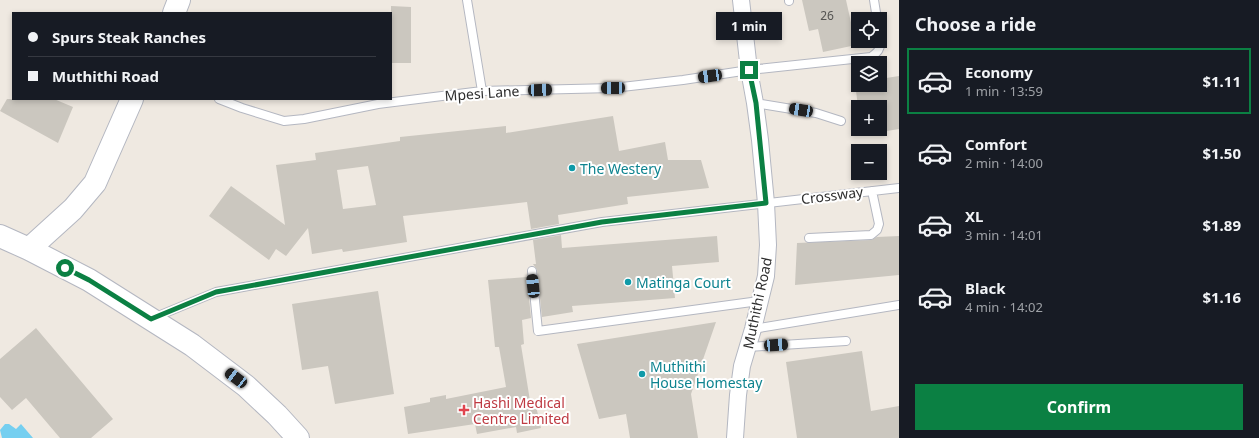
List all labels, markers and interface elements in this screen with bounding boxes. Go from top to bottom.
house number: 26 [820,7,834,24]
callout: 1 min [716,12,782,40]
map controls [851,12,887,180]
button: locate [851,12,887,48]
text: Choose a ride [915,12,1036,36]
text: 1 min [731,17,767,35]
text: Spurs Steak Ranches [52,27,206,47]
button: layers [851,56,887,92]
route end [740,61,758,79]
text: Economy [965,62,1033,82]
icon: car [917,63,953,99]
text: Muthithi Road [52,66,159,86]
car [697,68,723,84]
text: $1.11 [1202,71,1241,91]
street label: Mpesi Lane [444,81,520,105]
car [601,82,625,94]
text: 1 min · 13:59 [965,82,1043,100]
car [528,84,552,96]
button: + [851,100,887,136]
car [788,102,814,118]
text: Comfort [965,134,1027,154]
icon: car [917,135,953,171]
text: $1.50 [1202,143,1241,163]
button: − [851,144,887,180]
text: 2 min · 14:00 [965,154,1043,172]
place label: The Westery [580,159,662,178]
marker: The Westery [567,163,577,173]
street label: Crossway [800,182,865,208]
text: XL [965,206,983,226]
icon: car [917,207,953,243]
text: $1.89 [1202,215,1241,235]
text: 3 min · 14:01 [965,226,1043,244]
street label: Muthithi Road [738,255,776,351]
route start [56,259,74,277]
car [526,273,540,299]
place label: Matinga Court [636,273,731,292]
marker: Matinga Court [623,277,633,287]
text: Black [965,278,1005,298]
icon: car [917,279,953,315]
text: $1.16 [1202,287,1241,307]
text: 4 min · 14:02 [965,298,1043,316]
car [764,338,788,352]
place label: Muthithi House Homestay [650,357,763,392]
car [223,366,249,390]
marker: Muthithi House Homestay [637,369,647,379]
button: Confirm [915,384,1243,430]
place label: Hashi Medical Centre Limited [473,393,570,428]
marker: Hashi Medical Centre Limited [458,404,470,416]

